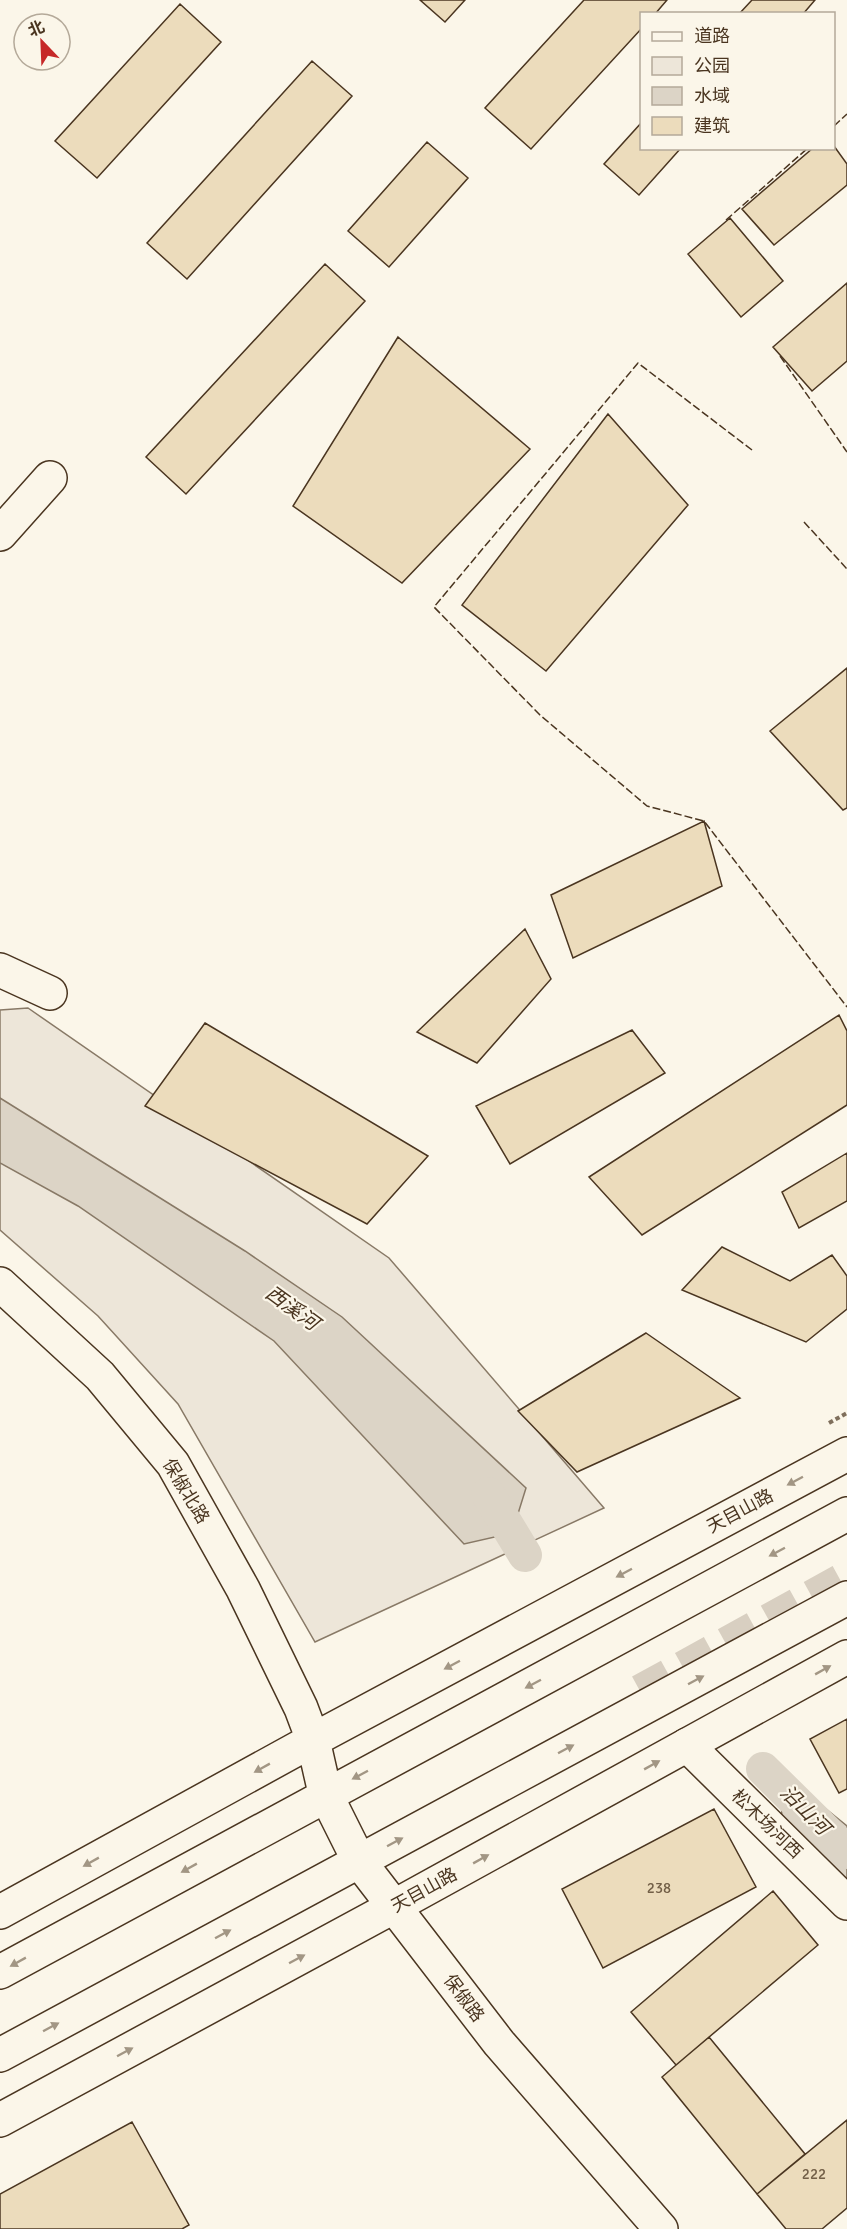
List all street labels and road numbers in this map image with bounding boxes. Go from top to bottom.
street label: 保俶北路 [158,1454,214,1528]
street label: 天目山路 [703,1484,777,1538]
street label: 松木场河西 [727,1785,807,1863]
street label: 天目山路 [387,1863,461,1917]
street label: 保俶路 [439,1970,489,2026]

